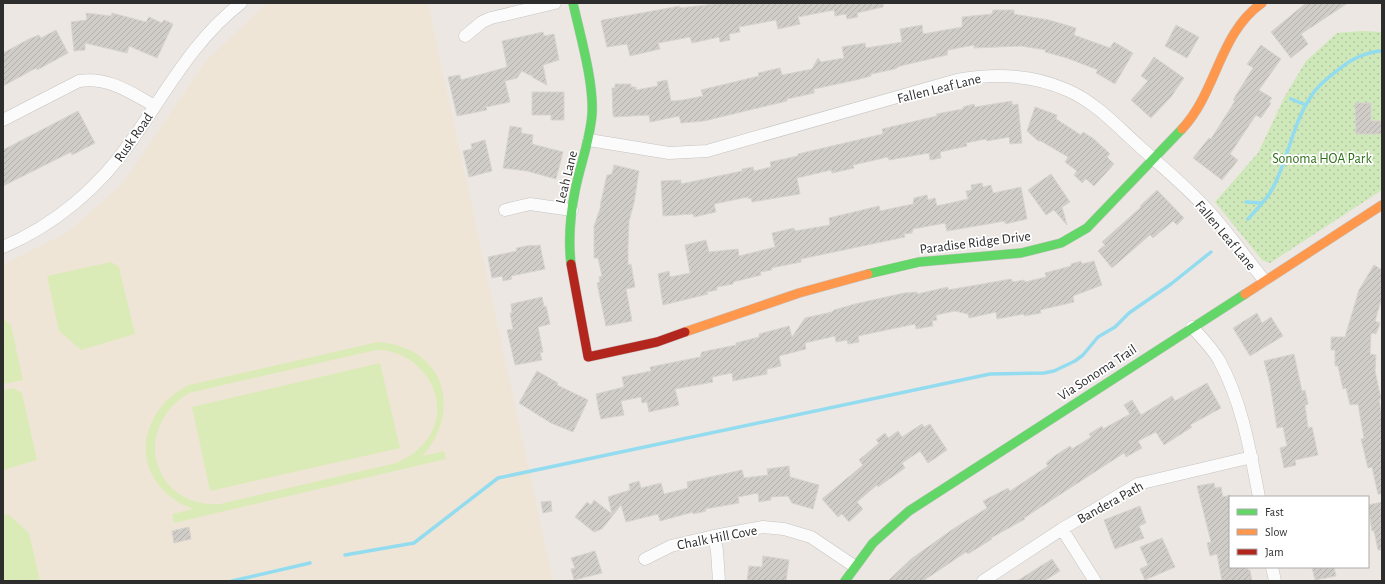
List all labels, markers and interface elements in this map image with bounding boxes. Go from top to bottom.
street label: Fallen Leaf Lane [896,72,983,106]
street label: Rusk Road [112,110,156,165]
street label: Leah Lane [554,149,580,205]
park label: Sonoma HOA Park [1272,152,1372,166]
street label: Fallen Leaf Lane [1192,198,1258,273]
street label: Paradise Ridge Drive [919,229,1031,257]
street label: Via Sonoma Trail [1056,342,1139,403]
street label: Bandera Path [1075,479,1146,527]
legend [1229,496,1369,568]
text: Fast [1265,506,1284,518]
street label: Chalk Hill Cove [676,523,758,553]
text: Slow [1265,526,1287,538]
text: Jam [1265,546,1284,558]

